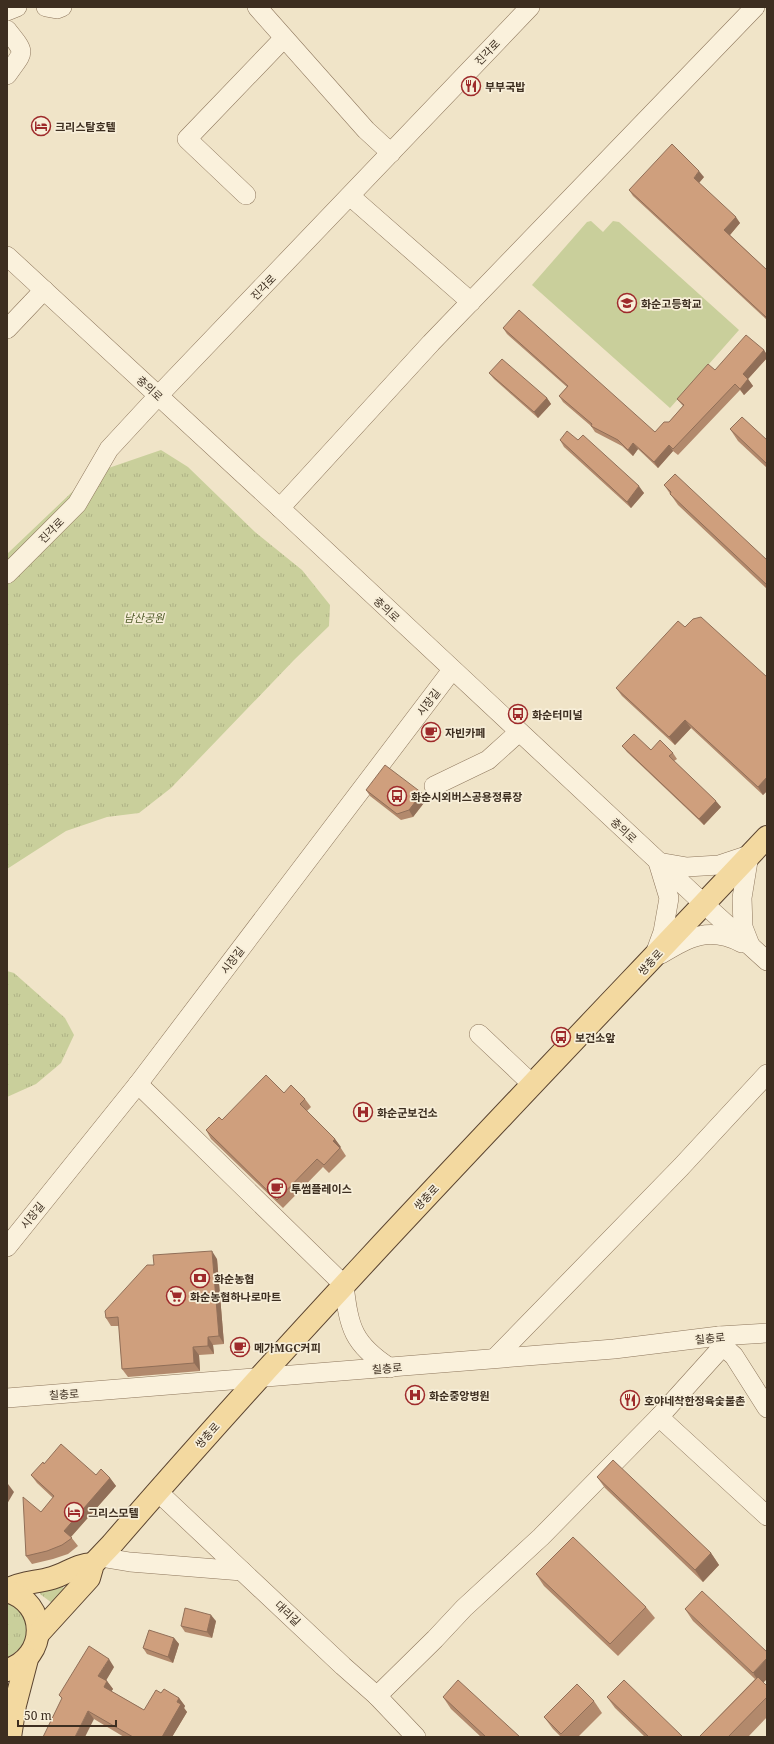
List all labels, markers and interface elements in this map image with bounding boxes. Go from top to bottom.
street label: 진각로 [471,36,503,68]
restaurant icon: 부부국밥 [460,75,482,97]
place label: 부부국밥 [485,79,525,94]
hotel icon: 크리스탈호텔 [30,115,52,137]
place label: 크리스탈호텔 [55,119,116,134]
street label: 진각로 [247,271,279,303]
school or university icon: 화순고등학교 [616,292,638,314]
place label: 화순고등학교 [641,296,702,311]
street label: 충의로 [134,372,166,404]
street label: 진각로 [35,514,67,546]
street label: 충의로 [371,593,403,625]
park label: 남산공원 [124,610,165,625]
street label: 시장길 [413,685,443,719]
bus stop icon: 화순터미널 [507,703,529,725]
place label: 화순터미널 [532,707,583,722]
cafe icon: 자빈카페 [420,721,442,743]
place label: 자빈카페 [445,725,485,740]
bus stop icon: 화순시외버스공용정류장 [386,785,408,807]
place label: 화순시외버스공용정류장 [411,789,522,804]
street label: 충의로 [608,814,640,846]
street label: 시장길 [217,943,247,977]
street label: 쌍충로 [634,946,666,978]
bus stop icon: 보건소앞 [550,1026,572,1048]
place label: 보건소앞 [575,1030,615,1045]
hospital icon: 화순군보건소 [352,1101,374,1123]
place label: 화순군보건소 [377,1105,438,1120]
cafe icon: 투썸플레이스 [266,1177,288,1199]
place label: 투썸플레이스 [291,1181,352,1196]
street label: 쌍충로 [410,1181,442,1213]
street label: 시장길 [17,1198,47,1232]
bank icon: 화순농협 [189,1267,211,1289]
place label: 화순농협 [214,1271,254,1286]
supermarket icon: 화순농협하나로마트 [165,1285,187,1307]
place label: 화순농협하나로마트 [190,1289,281,1304]
street label: 칠충로 [694,1329,726,1347]
cafe icon: 메가MGC커피 [229,1336,251,1358]
place label: 메가MGC커피 [254,1340,321,1355]
street label: 칠충로 [371,1359,403,1377]
hospital icon: 화순중앙병원 [404,1384,426,1406]
street label: 칠충로 [48,1385,80,1403]
place label: 화순중앙병원 [429,1388,490,1403]
restaurant icon: 호야네착한정육숯불촌 [619,1389,641,1411]
place label: 호야네착한정육숯불촌 [644,1393,745,1408]
street label: 쌍충로 [191,1419,223,1451]
hotel icon: 그리스모텔 [63,1501,85,1523]
place label: 그리스모텔 [88,1505,139,1520]
street label: 대리길 [272,1597,304,1629]
scale bar [18,1702,116,1728]
text: 50 m [24,1707,52,1724]

